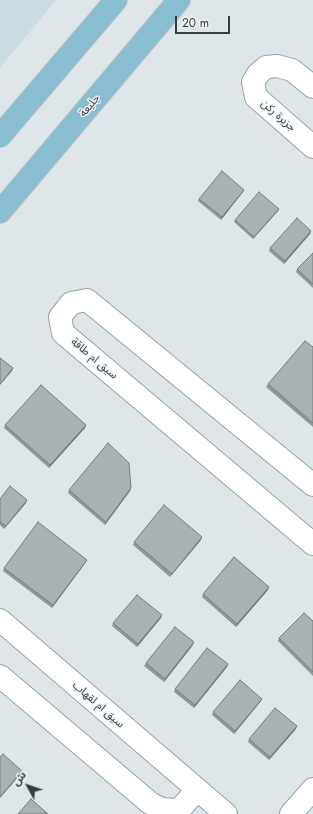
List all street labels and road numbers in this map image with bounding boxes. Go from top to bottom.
street label: جليعة [77,92,103,120]
street label: جزيرة ركن [258,97,298,135]
street label: سيق ام طاقة [68,336,120,382]
street label: سيق ام لقهاب [69,679,127,731]

